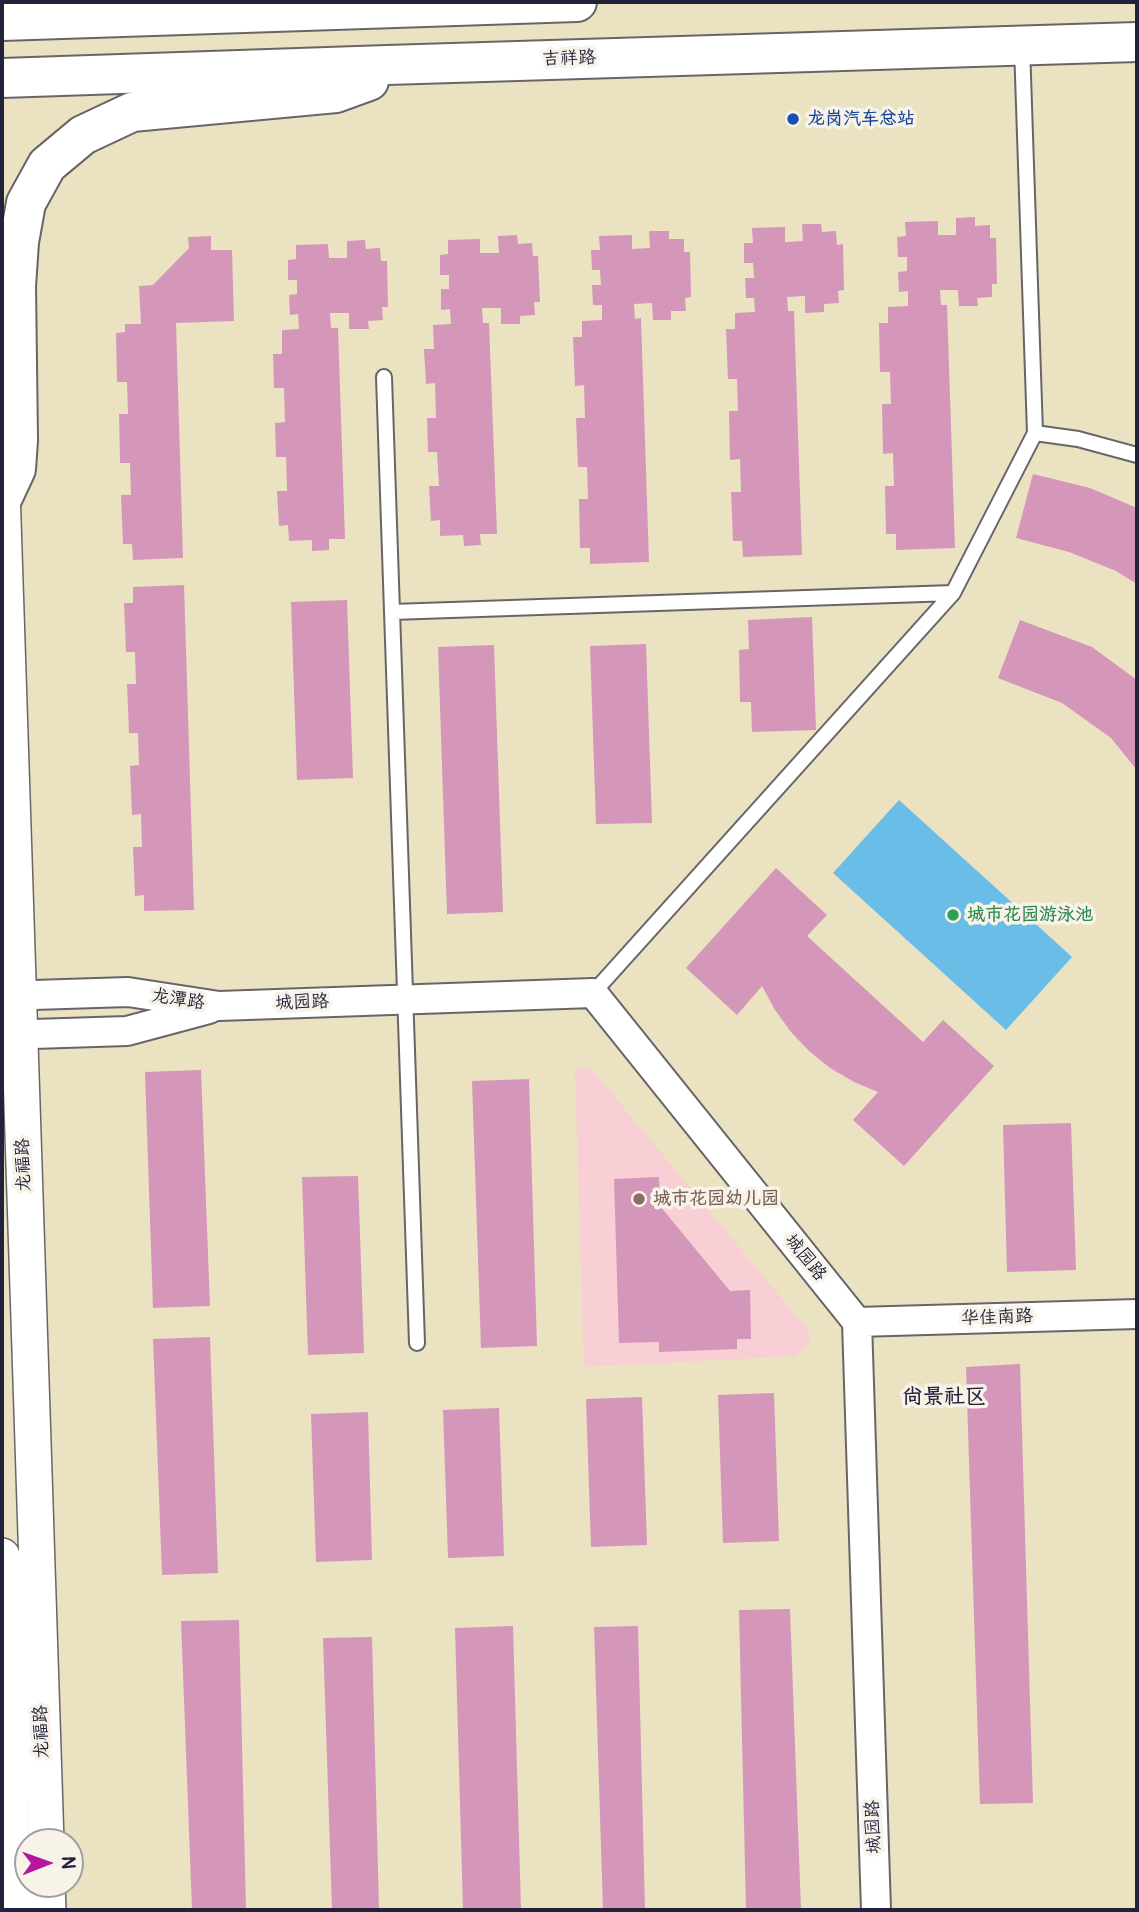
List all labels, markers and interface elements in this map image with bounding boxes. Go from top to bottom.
street label: 吉祥路 [542,47,596,71]
place label: 龙岗汽车总站 [807,108,915,130]
marker: 龙岗汽车总站 [785,111,801,127]
place label: 城市花园游泳池 [967,904,1093,926]
marker: 城市花园游泳池 [945,907,961,923]
street label: 龙潭路 [150,985,206,1015]
street label: 城园路 [275,991,329,1015]
street label: 龙福路 [12,1138,36,1192]
place label: 城市花园幼儿园 [653,1188,779,1210]
marker: 城市花园幼儿园 [631,1191,647,1207]
street label: 城园路 [780,1230,830,1286]
street label: 华佳南路 [961,1306,1033,1330]
district label: 尚景社区 [902,1385,986,1411]
street label: 龙福路 [30,1705,54,1759]
street label: 城园路 [862,1800,886,1854]
north arrow [14,1828,84,1898]
text: N [56,1856,80,1869]

